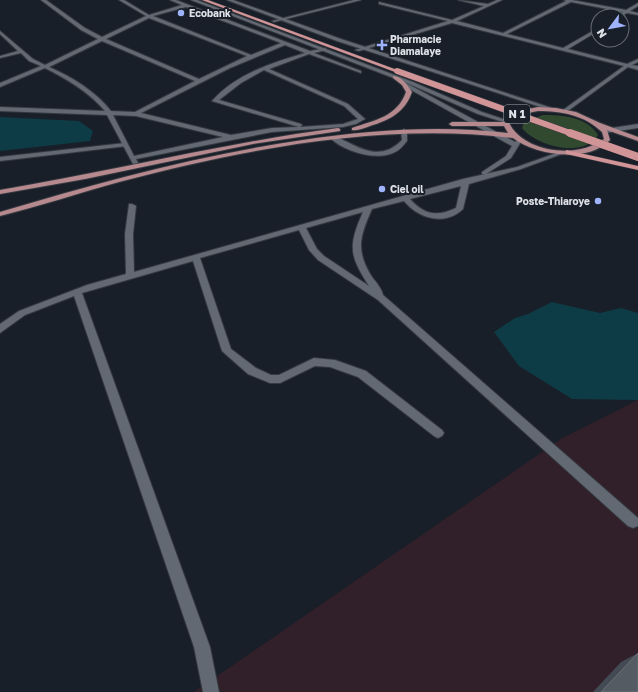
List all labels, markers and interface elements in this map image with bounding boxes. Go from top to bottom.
place label: Ecobank [189,7,231,19]
marker: Ecobank [176,8,186,18]
north arrow [590,8,630,48]
text: N [593,27,609,41]
place label: Pharmacie Diamalaye [390,33,441,57]
marker: Pharmacie Diamalaye [377,40,387,50]
road number: N 1 [504,105,530,123]
place label: Ciel oil [390,183,424,195]
marker: Ciel oil [377,184,387,194]
place label: Poste-Thiaroye [516,195,590,207]
marker: Poste-Thiaroye [593,196,603,206]

